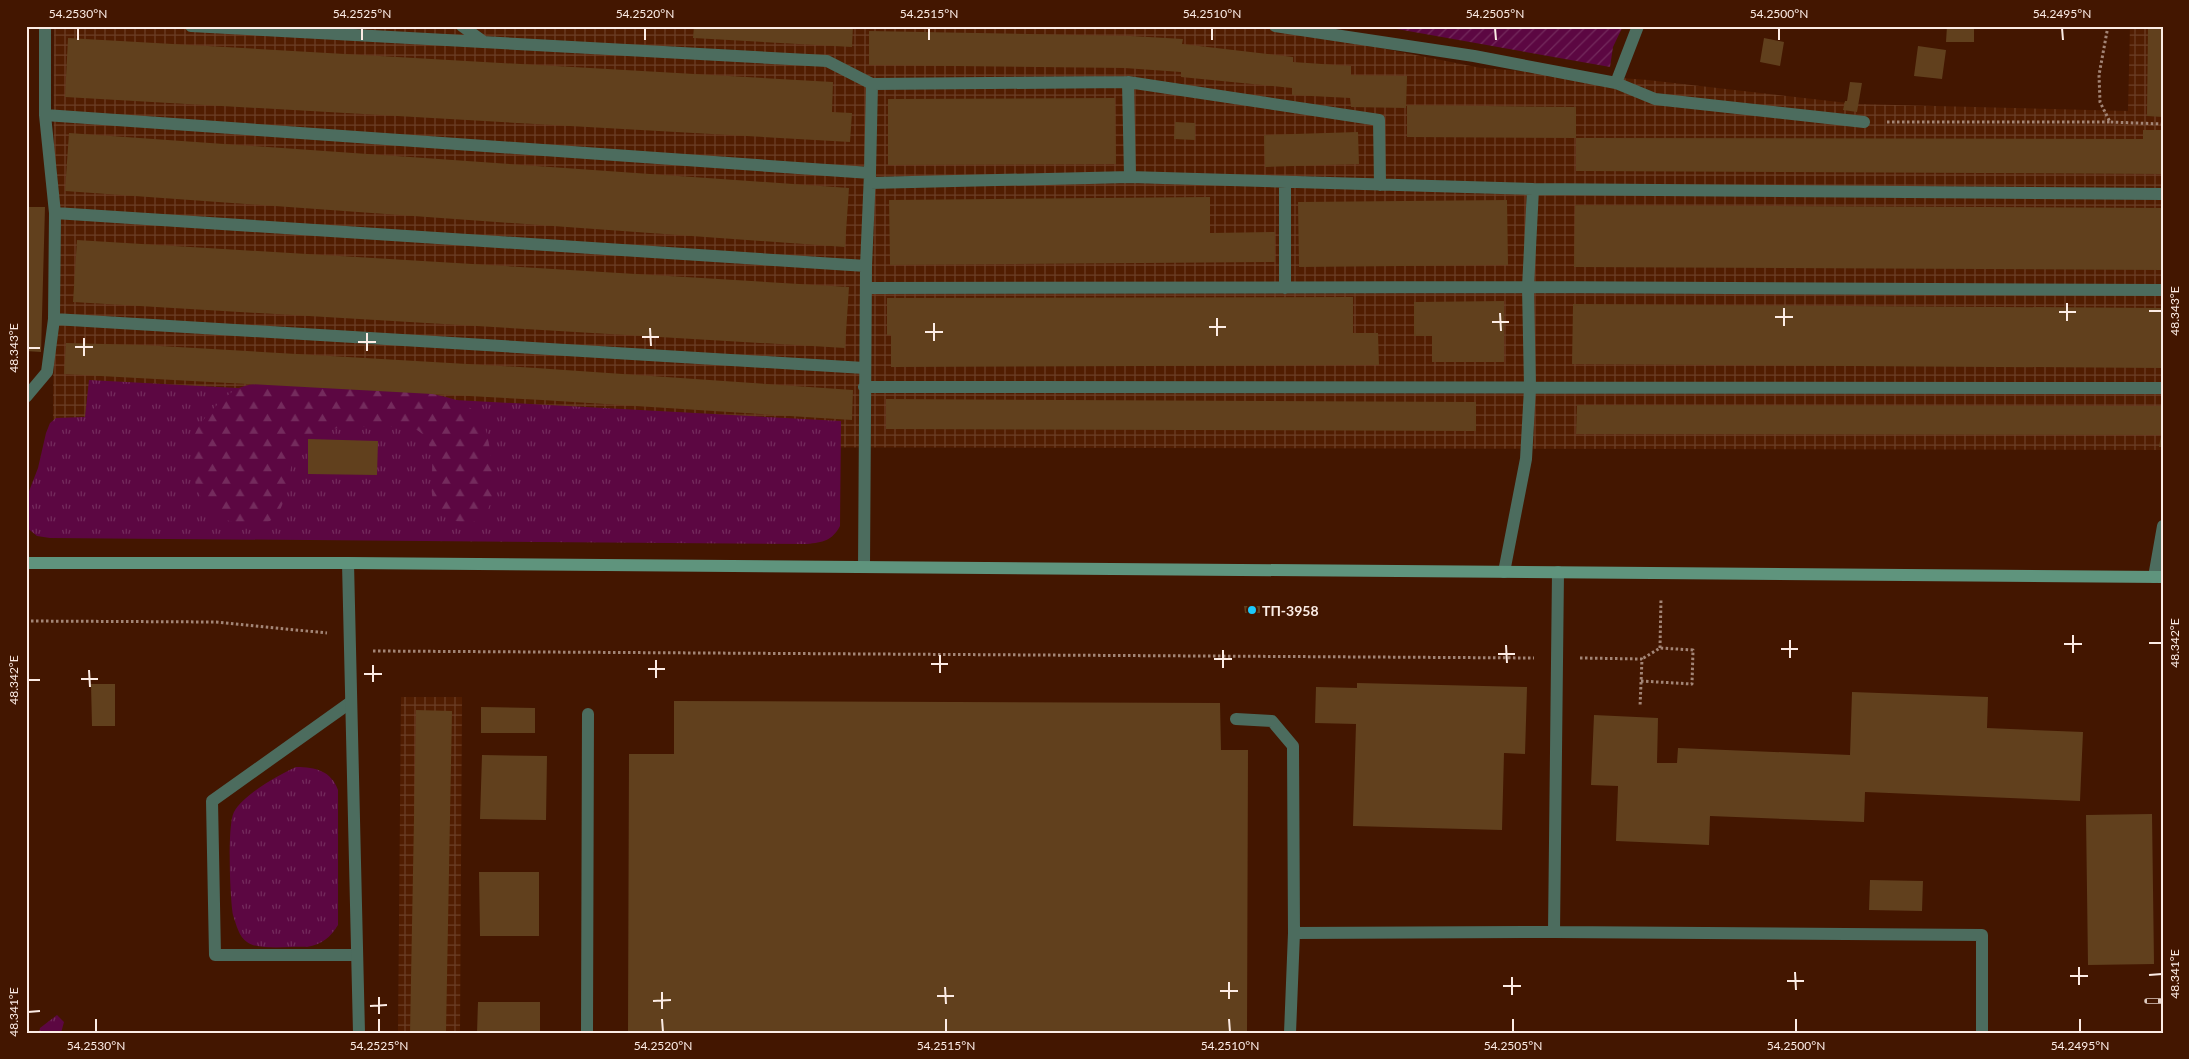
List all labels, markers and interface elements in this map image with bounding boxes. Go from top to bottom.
text: 54.2530°N [49,6,107,21]
text: 54.2525°N [333,6,391,21]
text: 54.2520°N [616,6,674,21]
text: 54.2515°N [900,6,958,21]
text: 54.2510°N [1183,6,1241,21]
text: 54.2505°N [1466,6,1524,21]
text: 54.2500°N [1750,6,1808,21]
text: 54.2495°N [2033,6,2091,21]
text: 48.343°E [2167,286,2182,336]
text: 48.343°E [6,323,21,373]
place label: ТП-3958 [1262,602,1319,619]
marker: ТП-3958 [1246,604,1258,616]
text: 48.342°E [2167,618,2182,668]
text: 48.342°E [6,655,21,705]
text: 48.341°E [2167,949,2182,999]
text: 48.341°E [6,987,21,1037]
text: 54.2530°N [67,1038,125,1053]
text: 54.2525°N [350,1038,408,1053]
text: 54.2520°N [634,1038,692,1053]
text: 54.2515°N [917,1038,975,1053]
text: 54.2510°N [1201,1038,1259,1053]
text: 54.2505°N [1484,1038,1542,1053]
text: 54.2500°N [1767,1038,1825,1053]
text: 54.2495°N [2051,1038,2109,1053]

